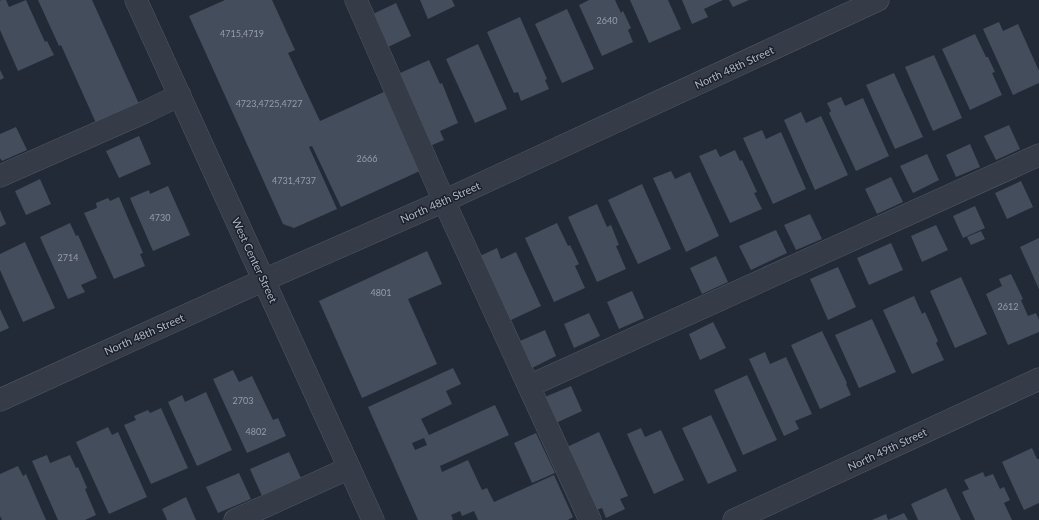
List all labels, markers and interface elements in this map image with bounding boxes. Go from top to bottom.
house number: 2640 [597,15,617,26]
house number: 4715,4719 [220,28,264,39]
street label: North 48th Street [692,43,776,91]
house number: 4723,4725,4727 [236,98,302,109]
house number: 2666 [357,153,377,164]
house number: 4731,4737 [272,175,316,186]
street label: North 48th Street [398,179,482,225]
house number: 4730 [150,212,170,223]
street label: West Center Street [230,215,280,305]
house number: 2714 [58,252,78,263]
house number: 4801 [371,287,391,298]
house number: 2612 [998,301,1018,312]
street label: North 48th Street [102,311,186,357]
house number: 2703 [233,395,253,406]
street label: North 49th Street [845,425,929,473]
house number: 4802 [246,426,266,437]

